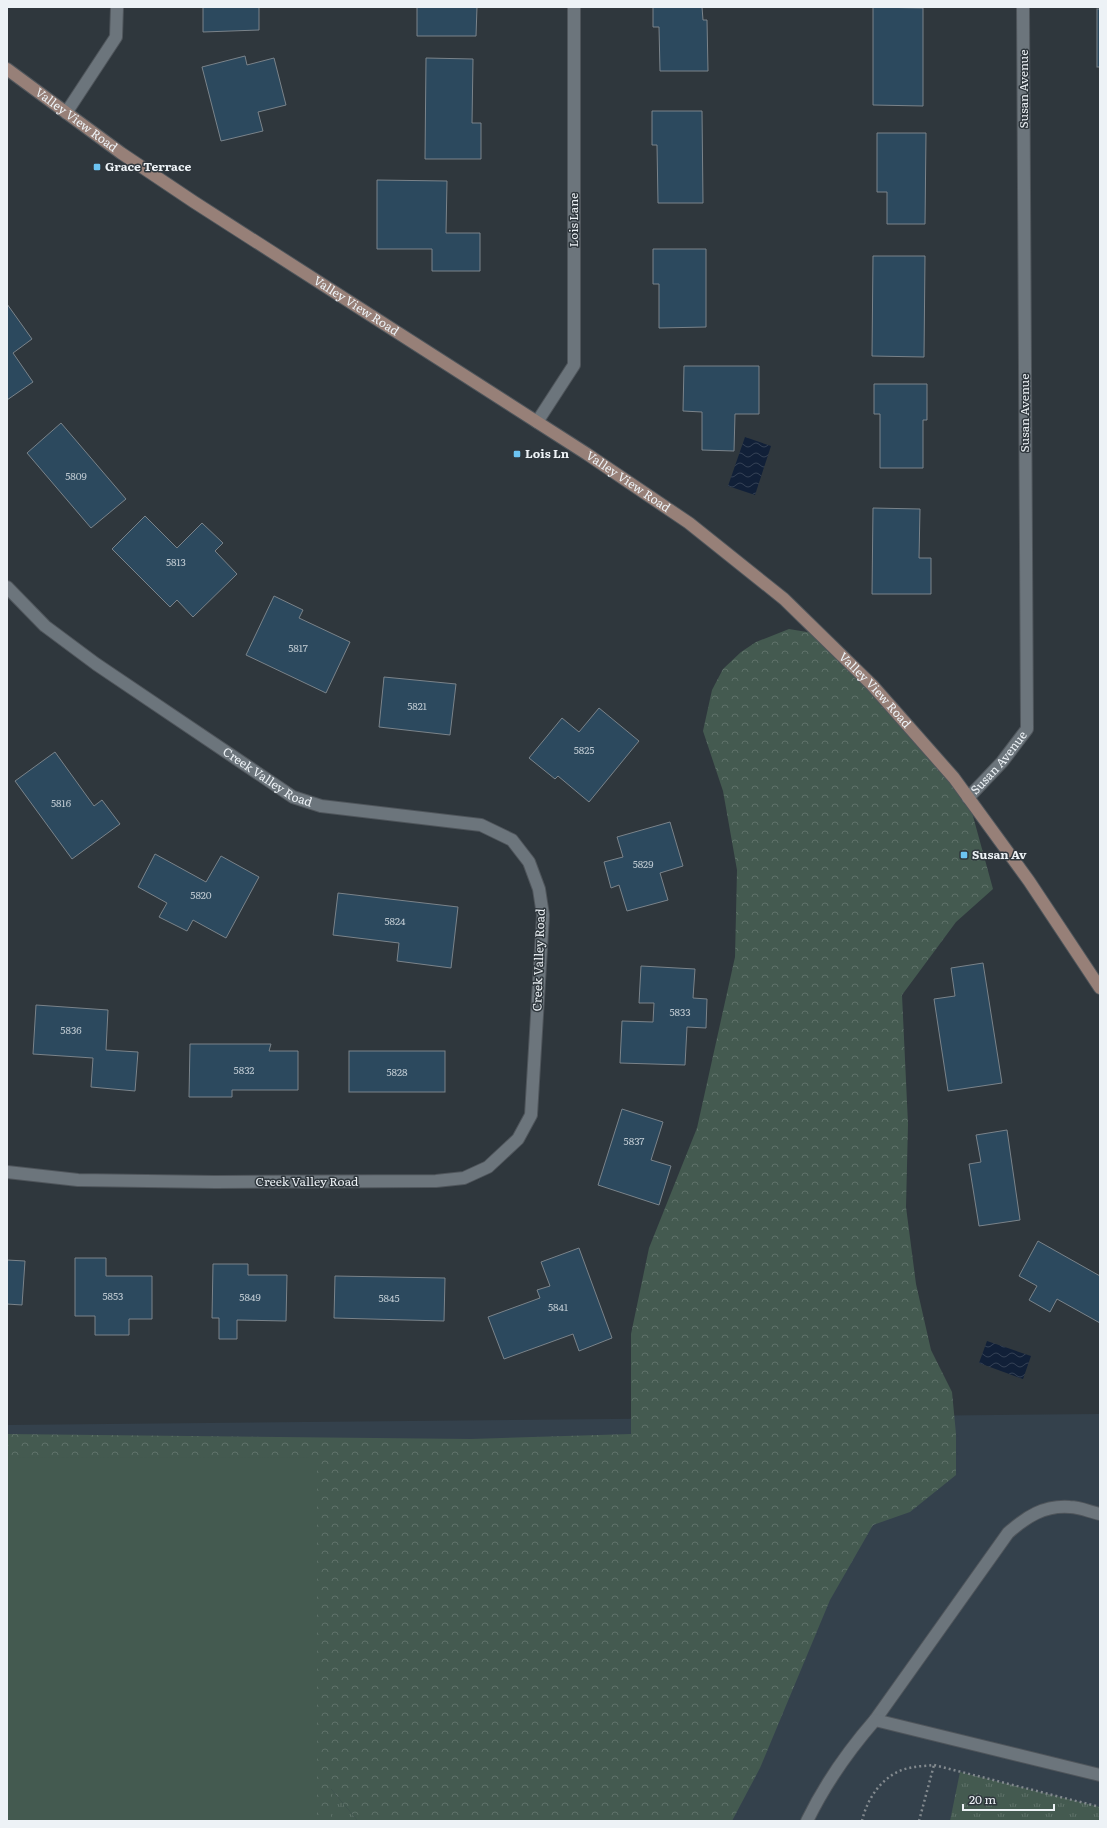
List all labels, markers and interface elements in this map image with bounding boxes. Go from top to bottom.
street label: Susan Avenue [1014,50,1032,128]
street label: Valley View Road [32,83,122,156]
place label: Grace Terrace [105,157,191,175]
marker: Grace Terrace [92,162,102,172]
street label: Lois Lane [564,193,582,247]
street label: Valley View Road [310,271,403,340]
street label: Susan Avenue [1015,374,1033,452]
place label: Lois Ln [525,444,570,462]
street label: Valley View Road [583,446,675,516]
marker: Lois Ln [512,449,522,459]
house number: 5809 [65,468,87,483]
house number: 5813 [166,554,186,569]
house number: 5817 [288,640,308,655]
street label: Valley View Road [835,647,916,732]
house number: 5821 [407,698,427,713]
street label: Susan Avenue [966,726,1031,798]
street label: Creek Valley Road [220,742,315,811]
house number: 5825 [574,742,594,757]
house number: 5816 [51,795,72,810]
place label: Susan Av [972,845,1027,863]
marker: Susan Av [959,850,969,860]
house number: 5829 [633,856,653,871]
house number: 5820 [190,887,212,902]
street label: Creek Valley Road [527,908,549,1012]
house number: 5824 [384,913,406,928]
house number: 5833 [669,1004,691,1019]
house number: 5836 [60,1022,82,1037]
house number: 5832 [234,1062,254,1077]
house number: 5828 [386,1064,408,1079]
house number: 5837 [624,1133,644,1148]
street label: Creek Valley Road [256,1172,359,1190]
house number: 5853 [102,1288,124,1303]
house number: 5849 [239,1289,261,1304]
house number: 5845 [378,1290,400,1305]
house number: 5841 [548,1299,568,1314]
scale bar [963,1786,1054,1812]
text: 20 m [969,1790,996,1808]

